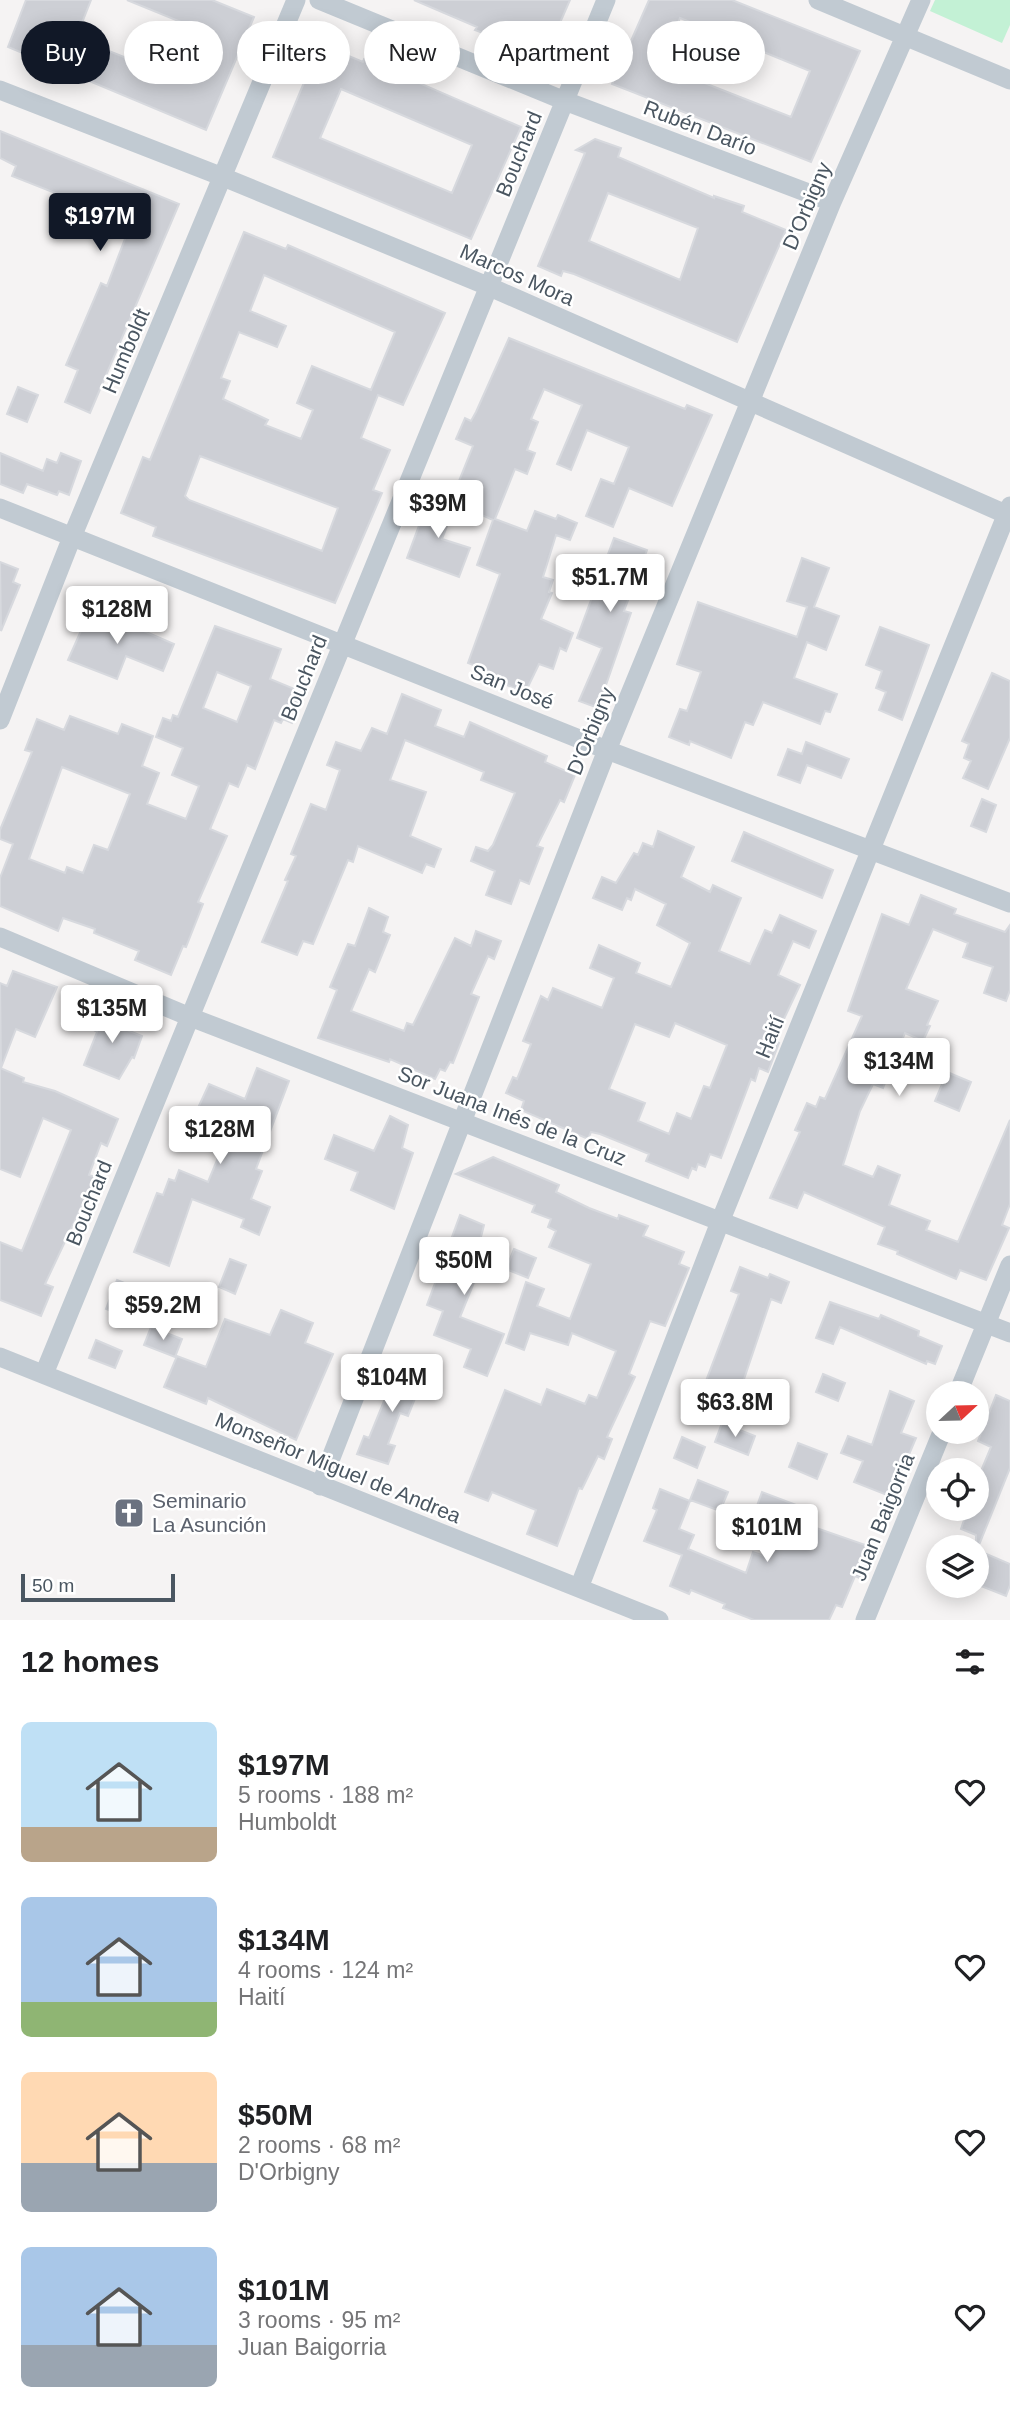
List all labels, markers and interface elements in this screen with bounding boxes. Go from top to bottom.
chip: Buy [21,21,110,84]
chip: Rent [124,21,223,84]
chip: Filters [237,21,350,84]
chip: New [364,21,460,84]
chip: Apartment [474,21,633,84]
chip: House [647,21,765,84]
street label: Rubén Darío [640,95,760,160]
street label: Bouchard [491,108,546,200]
street label: D'Orbigny [778,158,835,253]
pin: $197M [51,194,149,253]
text: $197M [65,203,135,229]
street label: Marcos Mora [457,239,578,310]
street label: Humboldt [97,305,154,397]
pin: $39M [397,480,479,540]
text: $39M [409,490,467,516]
pin: $51.7M [553,554,667,614]
text: $51.7M [572,564,648,590]
pin: $128M [68,586,166,646]
text: $128M [82,596,152,622]
street label: Bouchard [276,632,331,724]
street label: San José [467,659,557,714]
street label: D'Orbigny [563,683,619,778]
pin: $135M [63,986,161,1045]
text: $135M [77,995,147,1021]
street label: Haití [751,1012,788,1061]
pin: $134M [850,1038,948,1098]
text: $134M [864,1048,934,1074]
street label: Sor Juana Inés de la Cruz [395,1061,630,1170]
pin: $128M [171,1106,269,1166]
text: $128M [185,1116,255,1142]
street label: Bouchard [61,1157,116,1249]
pin: $50M [423,1238,505,1297]
text: $50M [435,1247,493,1273]
pin: $59.2M [106,1282,220,1342]
text: $59.2M [125,1292,201,1318]
pin: $104M [343,1354,441,1414]
text: $104M [357,1364,427,1390]
pin: $63.8M [678,1380,792,1439]
north arrow [926,1381,989,1444]
map controls [926,1381,989,1598]
text: $63.8M [697,1389,773,1415]
street label: Monseñor Miguel de Andrea [212,1408,465,1528]
street label: Juan Baigorria [847,1449,919,1584]
button: locate [926,1458,989,1521]
place label: Seminario La Asunción [152,1489,266,1536]
church icon: Seminario La Asunción [112,1496,146,1530]
pin: $101M [718,1504,816,1564]
text: $101M [732,1514,802,1540]
button: layers [926,1535,989,1598]
scale bar [21,1571,175,1603]
text: 50 m [32,1575,74,1596]
icon: filters [951,1643,989,1681]
text: 12 homes [21,1645,159,1678]
text: $197M [238,1748,330,1781]
icon: home [77,1750,161,1834]
icon: heart [951,1773,989,1811]
text: 5 rooms · 188 m² [238,1782,413,1808]
text: Humboldt [238,1809,336,1835]
text: $134M [238,1923,330,1956]
icon: home [77,1925,161,2009]
icon: heart [951,1948,989,1986]
text: 4 rooms · 124 m² [238,1957,413,1983]
text: Haití [238,1984,285,2010]
text: $50M [238,2098,313,2131]
icon: home [77,2100,161,2184]
icon: heart [951,2123,989,2161]
text: 2 rooms · 68 m² [238,2132,400,2158]
text: D'Orbigny [238,2159,340,2185]
text: $101M [238,2273,330,2306]
icon: home [77,2275,161,2359]
icon: heart [951,2298,989,2336]
text: 3 rooms · 95 m² [238,2307,400,2333]
text: Juan Baigorria [238,2334,386,2360]

